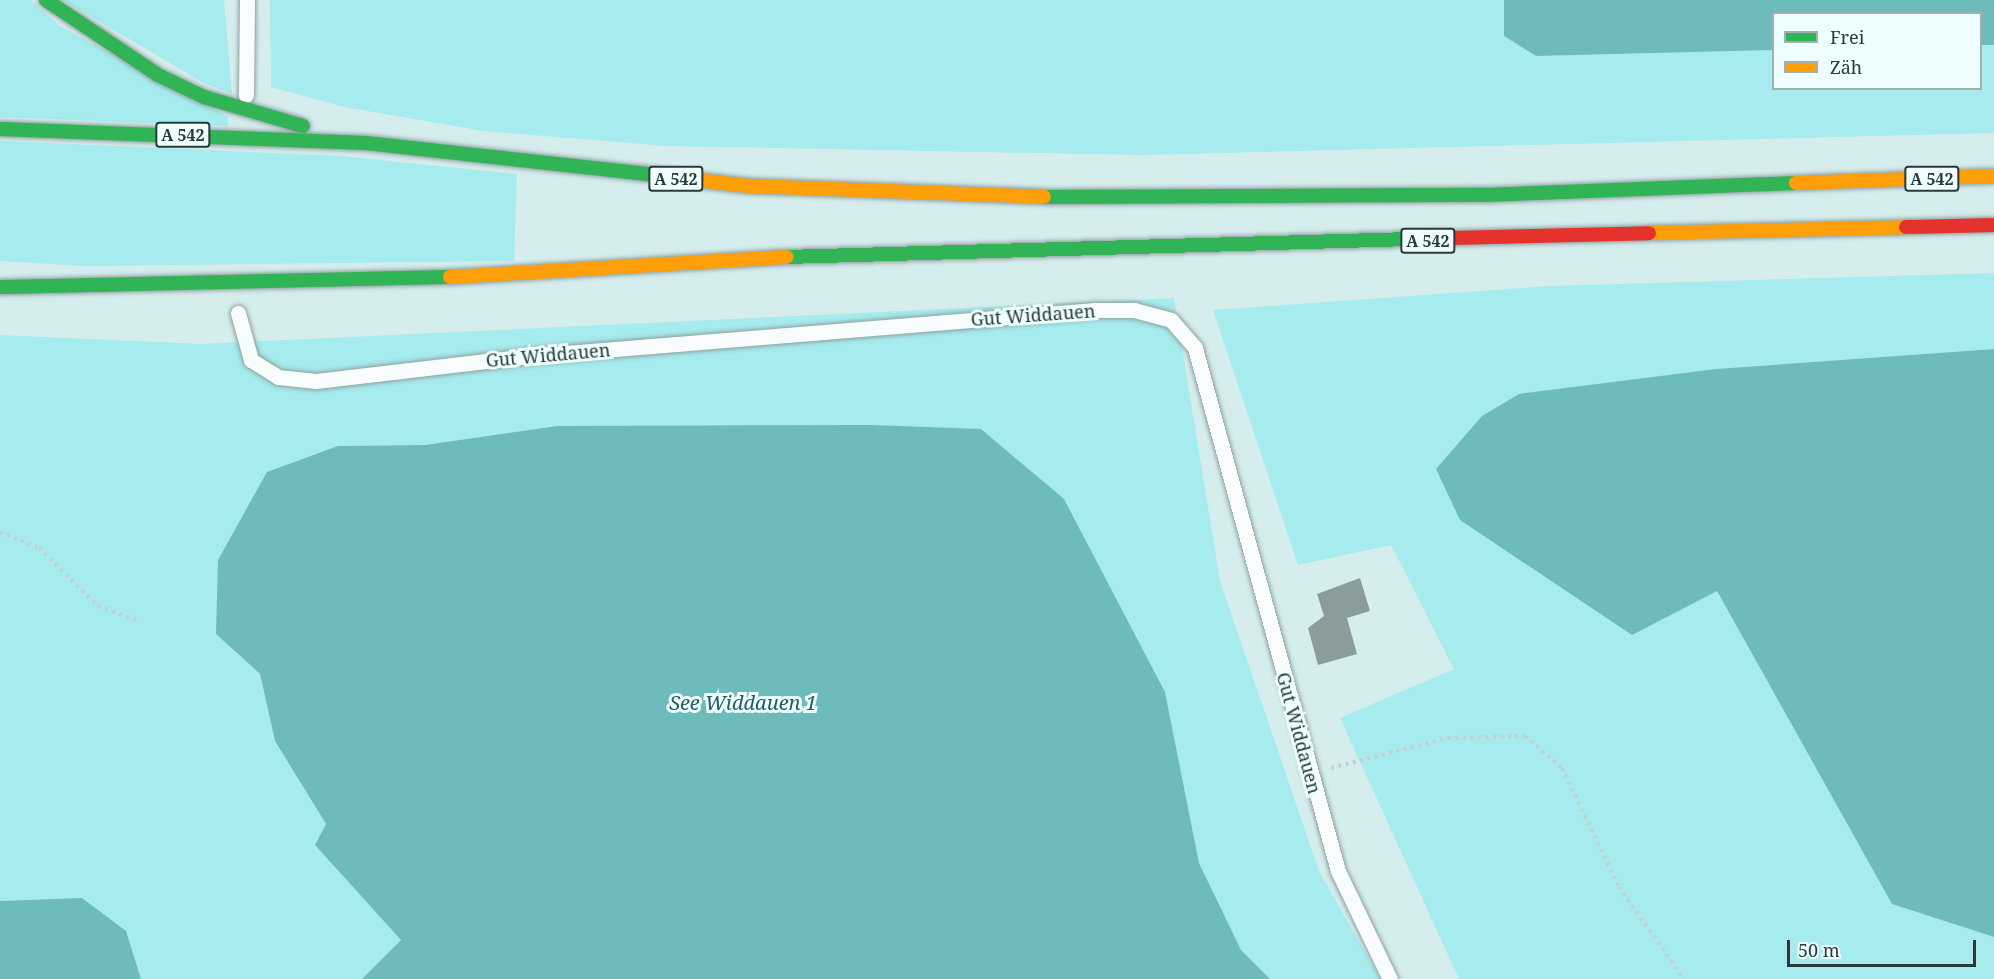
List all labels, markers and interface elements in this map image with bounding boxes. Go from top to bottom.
legend [1772,12,1982,90]
text: Frei [1830,25,1865,49]
text: Zäh [1830,55,1862,79]
road number: A 542 [154,122,212,148]
road number: A 542 [648,166,704,192]
road number: A 542 [1904,166,1960,192]
road number: A 542 [1400,228,1456,254]
street label: Gut Widdauen [970,300,1096,330]
street label: Gut Widdauen [485,339,611,371]
street label: Gut Widdauen [1272,670,1326,796]
water label: See Widdauen 1 [669,690,817,714]
scale bar [1790,928,1979,966]
text: 50 m [1798,938,1840,962]

